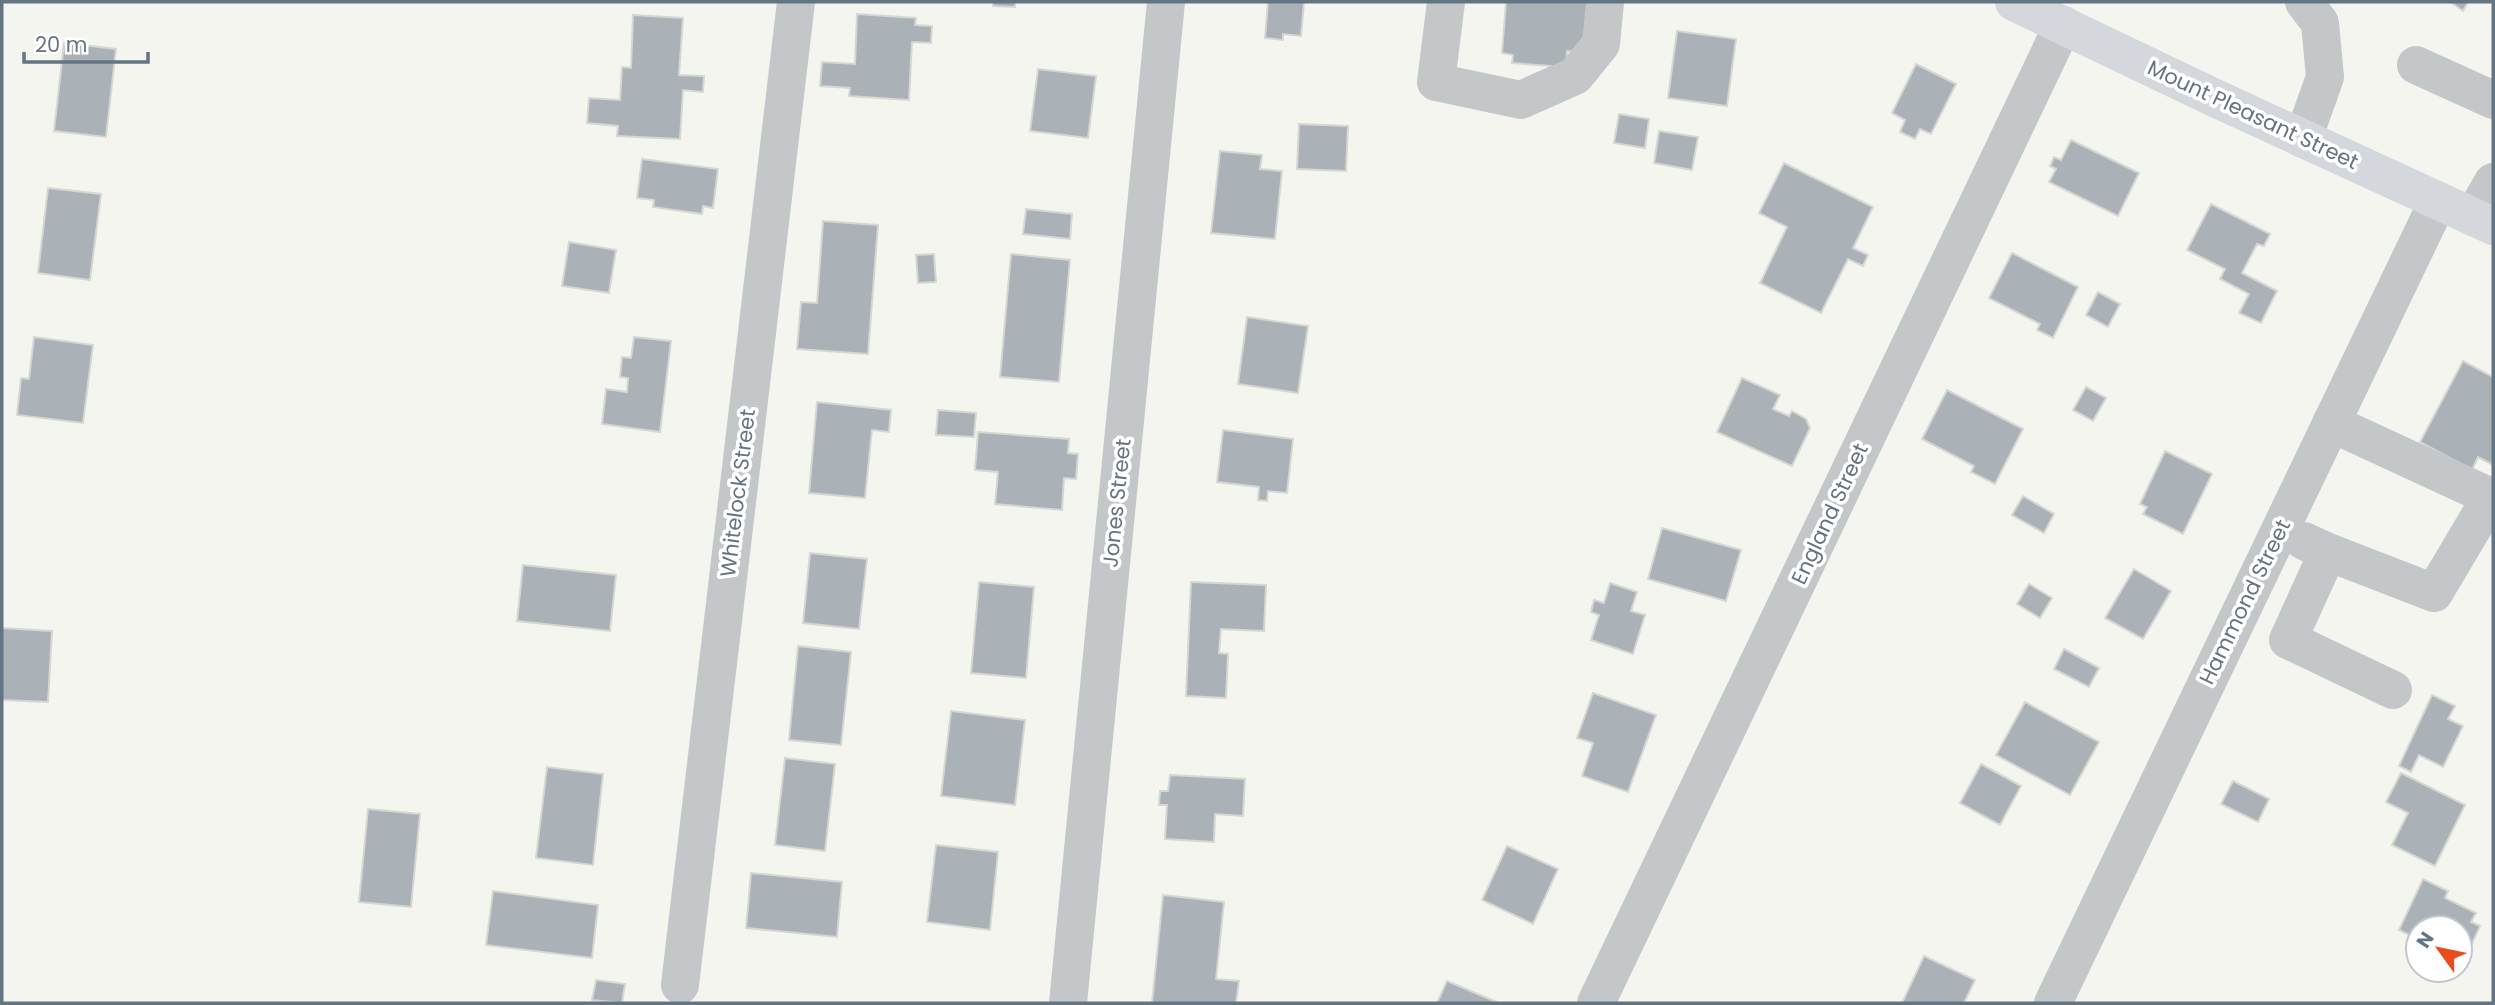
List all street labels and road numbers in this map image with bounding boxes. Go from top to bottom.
street label: Mount Pleasant Street [2143,53,2363,176]
street label: Whitelock Street [713,407,762,579]
street label: Jones Street [1095,437,1138,569]
street label: England Street [1784,439,1875,589]
street label: Hammond Street [2192,514,2297,689]

